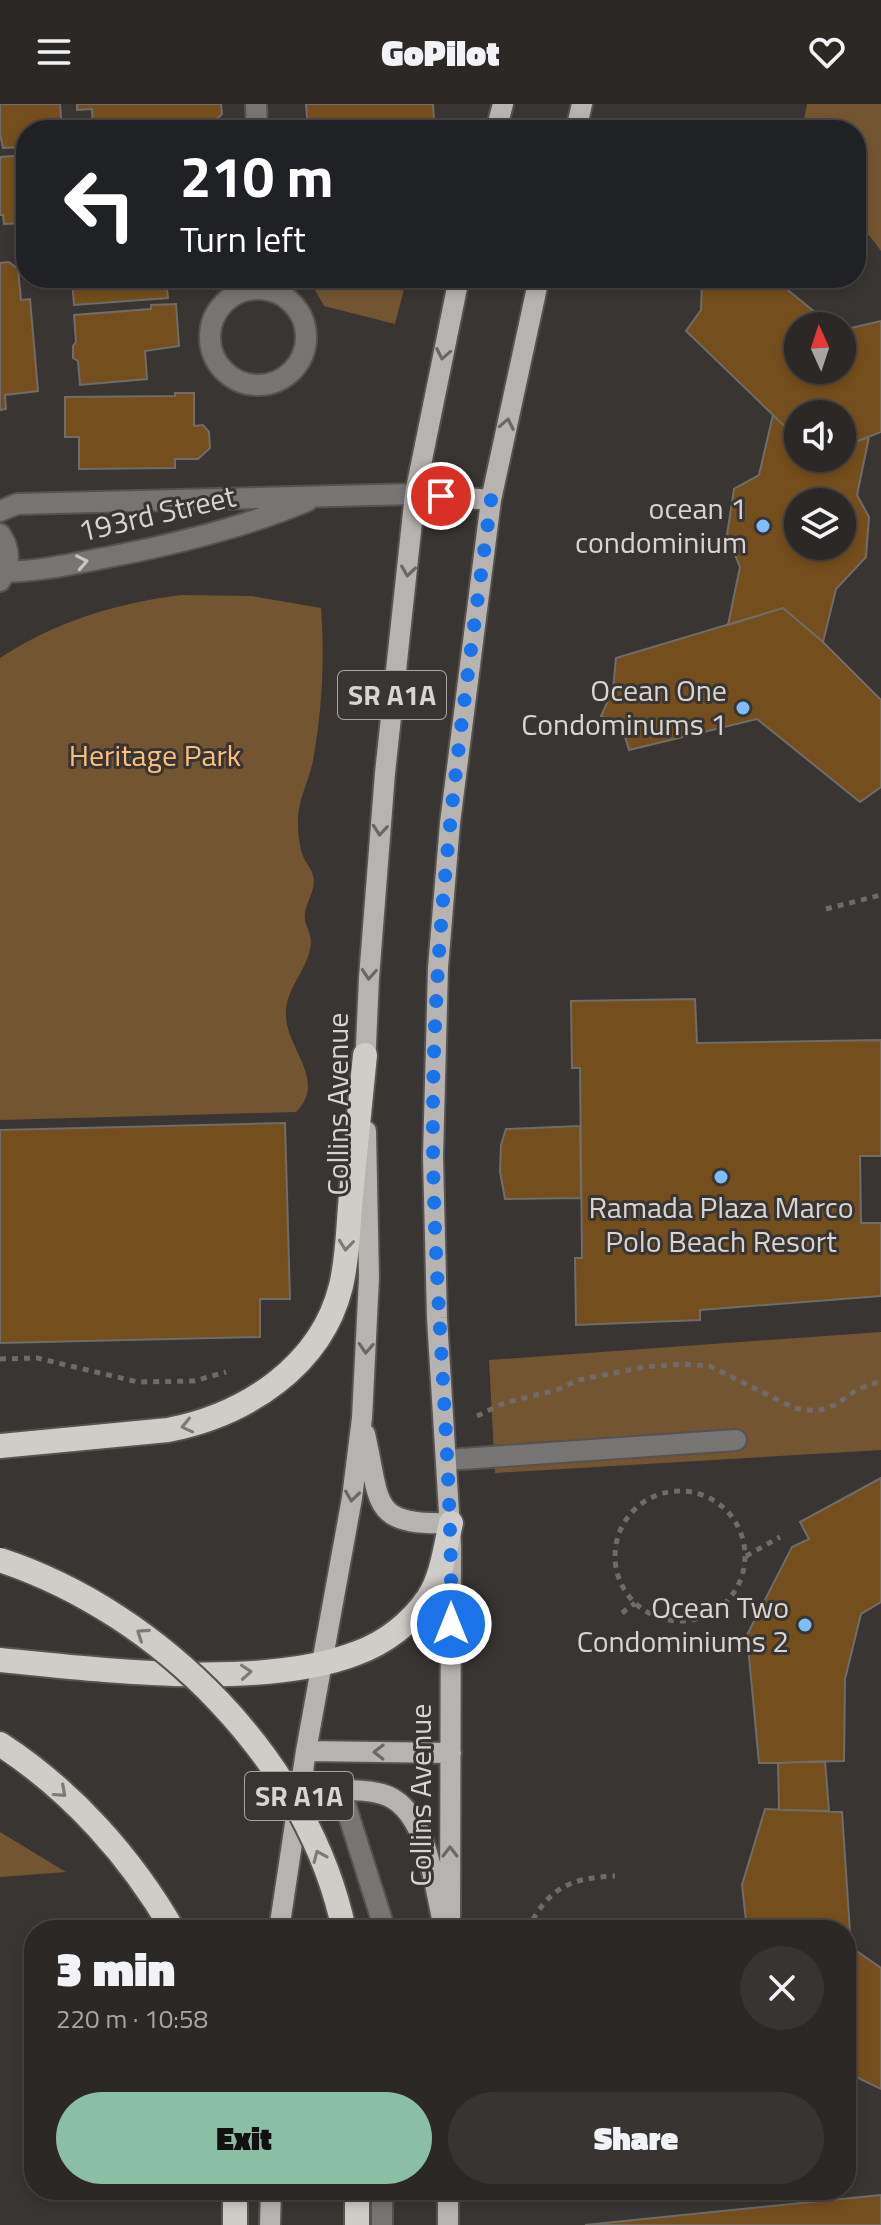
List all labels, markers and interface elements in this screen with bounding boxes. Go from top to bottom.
text: GoPilot [381,25,500,80]
icon: menu [32,30,76,74]
icon: heart [805,30,849,74]
text: 210 m [180,134,333,219]
icon: left [48,152,152,256]
text: Turn left [180,211,306,266]
north arrow [784,312,856,384]
map controls [784,312,856,560]
one-way arrow [435,348,452,361]
button: sound [784,400,856,472]
one-way arrow [497,417,514,430]
pin [407,462,475,530]
street label: 193rd Street [74,472,240,553]
icon: arrive [419,474,463,518]
place label: ocean 1 condominium [575,485,747,565]
button: layers [784,488,856,560]
marker: ocean 1 condominium [754,517,772,535]
one-way arrow [75,555,89,572]
one-way arrow [400,564,417,578]
place label: Ocean One Condominums 1 [521,667,727,747]
road number: SR A1A [338,671,446,719]
marker: Ocean One Condominums 1 [734,699,752,717]
park label: Heritage Park [69,732,241,778]
one-way arrow [372,824,389,837]
one-way arrow [361,968,378,981]
street label: Collins Avenue [314,1013,360,1195]
marker: Ramada Plaza Marco Polo Beach Resort [712,1168,730,1186]
place label: Ramada Plaza Marco Polo Beach Resort [588,1184,854,1264]
one-way arrow [338,1238,355,1251]
one-way arrow [358,1342,375,1355]
one-way arrow [181,1417,195,1434]
one-way arrow [344,1489,361,1503]
position arrow [409,1582,493,1666]
place label: Ocean Two Condominiums 2 [577,1584,789,1664]
marker: Ocean Two Condominiums 2 [796,1616,814,1634]
one-way arrow [136,1629,151,1644]
one-way arrow [239,1664,252,1681]
street label: Collins Avenue [397,1704,443,1886]
one-way arrow [372,1744,385,1761]
road number: SR A1A [245,1772,353,1820]
one-way arrow [52,1783,66,1798]
one-way arrow [441,1845,459,1858]
one-way arrow [312,1850,329,1864]
text: 3 min [56,1932,175,2005]
button: close [740,1946,824,2030]
text: 220 m · 10:58 [56,1999,208,2038]
button: Exit [56,2092,432,2184]
button: Share [448,2092,824,2184]

